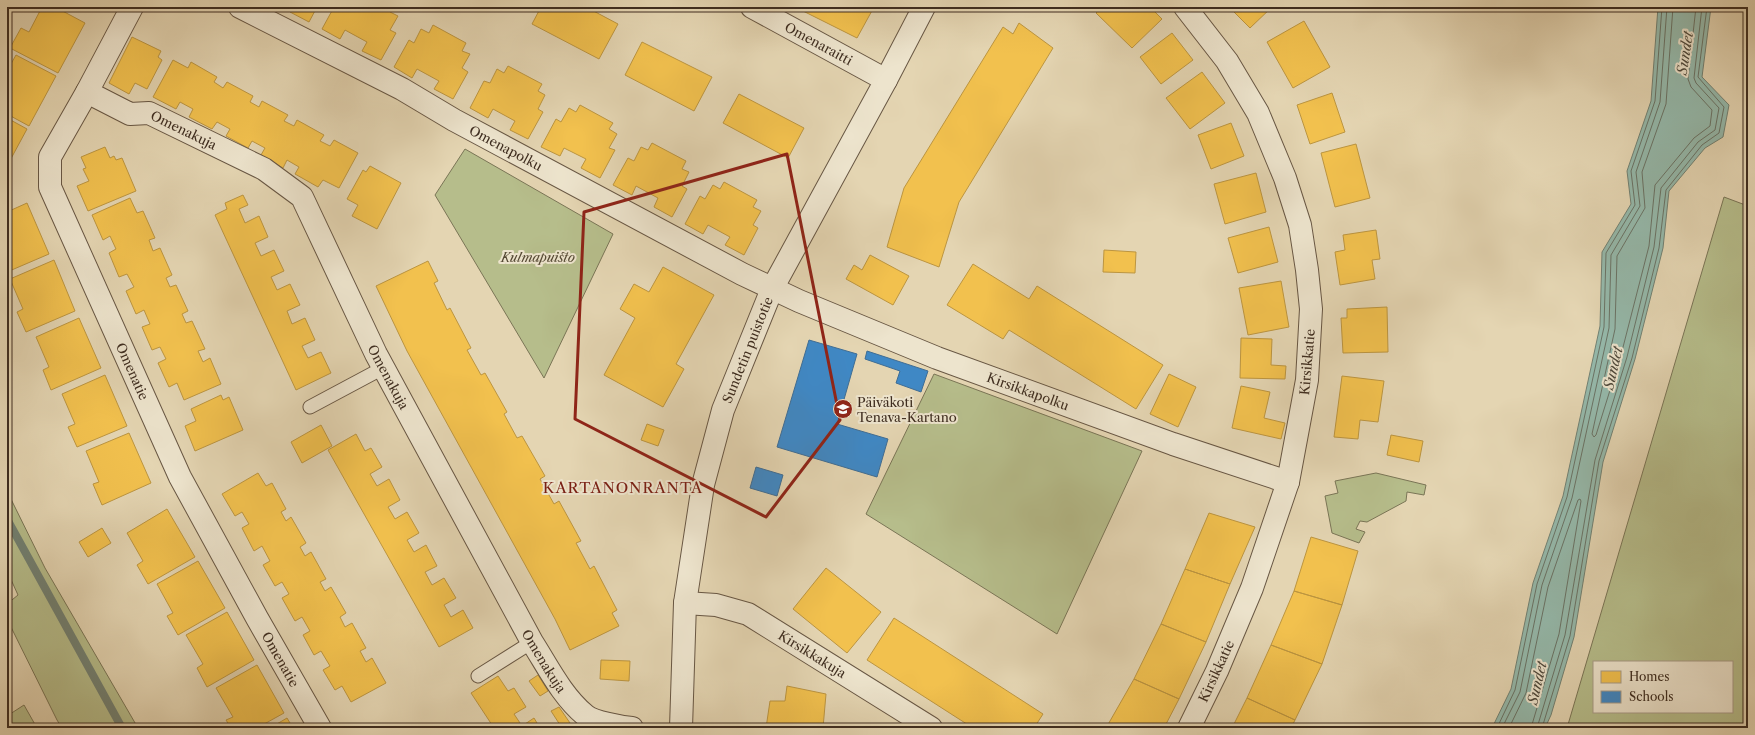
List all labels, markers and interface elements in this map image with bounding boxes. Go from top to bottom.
street label: Omenaraitti [782,18,855,68]
water label: Sundet [1673,29,1697,77]
street label: Omenakuja [148,107,219,153]
street label: Omenapolku [467,122,545,174]
park label: Kulmapuisto [500,249,575,265]
street label: Sundetin puistotie [719,294,776,405]
street label: Kirsikkatie [1296,328,1318,396]
street label: Omenatie [113,340,152,402]
street label: Omenakuja [365,342,412,412]
water label: Sundet [1599,344,1627,392]
street label: Kirsikkapolku [985,369,1071,413]
place label: Päiväkoti Tenava-Kartano [857,394,957,425]
school or university icon: Päiväkoti Tenava-Kartano [832,398,854,420]
district label: KARTANONRANTA [543,478,703,497]
street label: Omenakuja [519,627,570,696]
street label: Kirsikkakuja [775,627,849,681]
street label: Omenatie [259,629,303,690]
street label: Kirsikkatie [1195,637,1237,705]
water label: Sundet [1523,659,1551,707]
legend [1593,661,1733,713]
text: Homes [1629,669,1669,684]
text: Schools [1629,689,1674,704]

